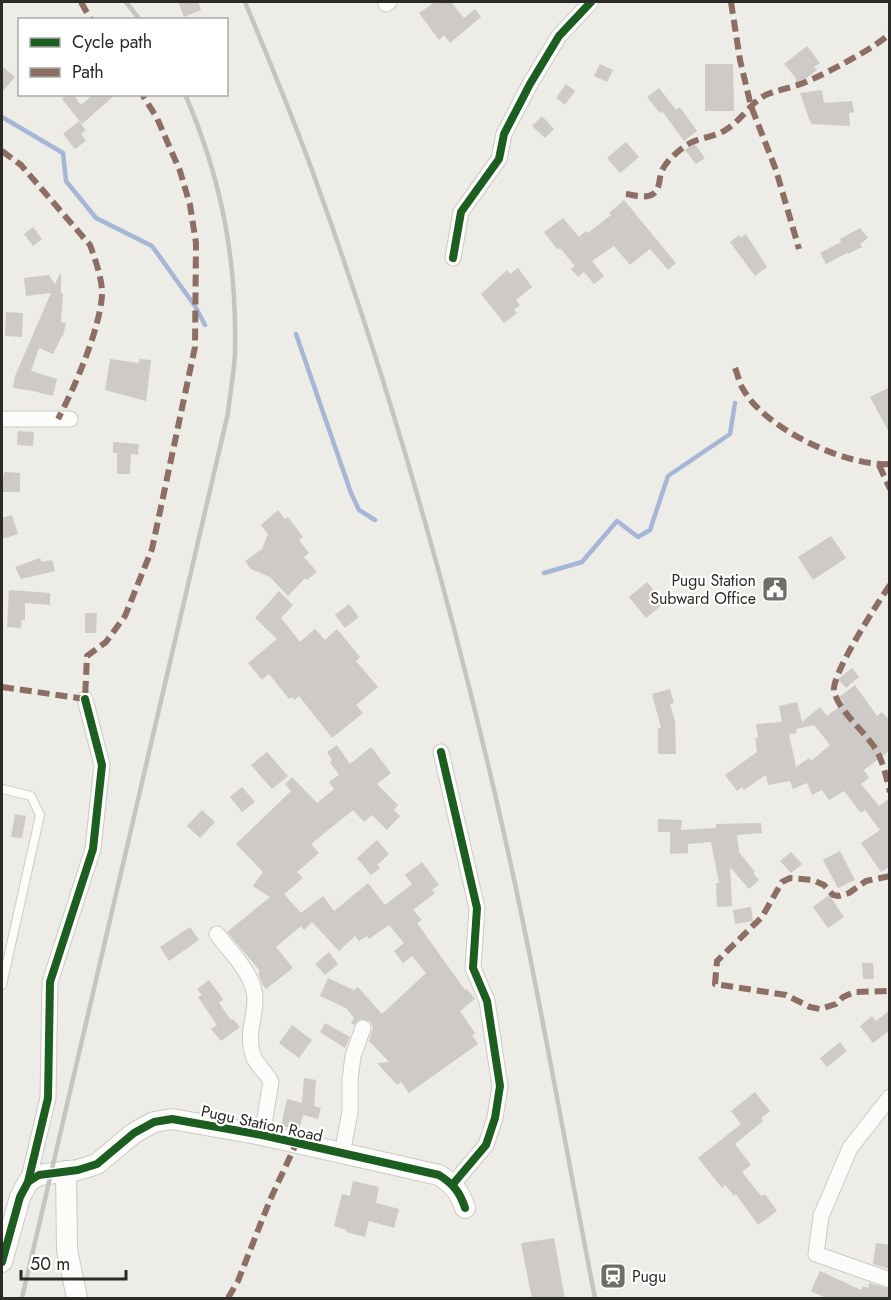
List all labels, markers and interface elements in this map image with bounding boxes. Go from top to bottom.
legend [18,18,228,96]
text: Cycle path [72,29,152,55]
text: Path [72,59,104,85]
place label: Pugu Station Subward Office [650,569,756,610]
public building icon: Pugu Station Subward Office [760,574,790,604]
street label: Pugu Station Road [199,1099,325,1148]
scale bar [21,1243,126,1281]
text: 50 m [30,1251,70,1277]
station icon: Pugu [598,1261,628,1291]
place label: Pugu [632,1265,666,1288]

